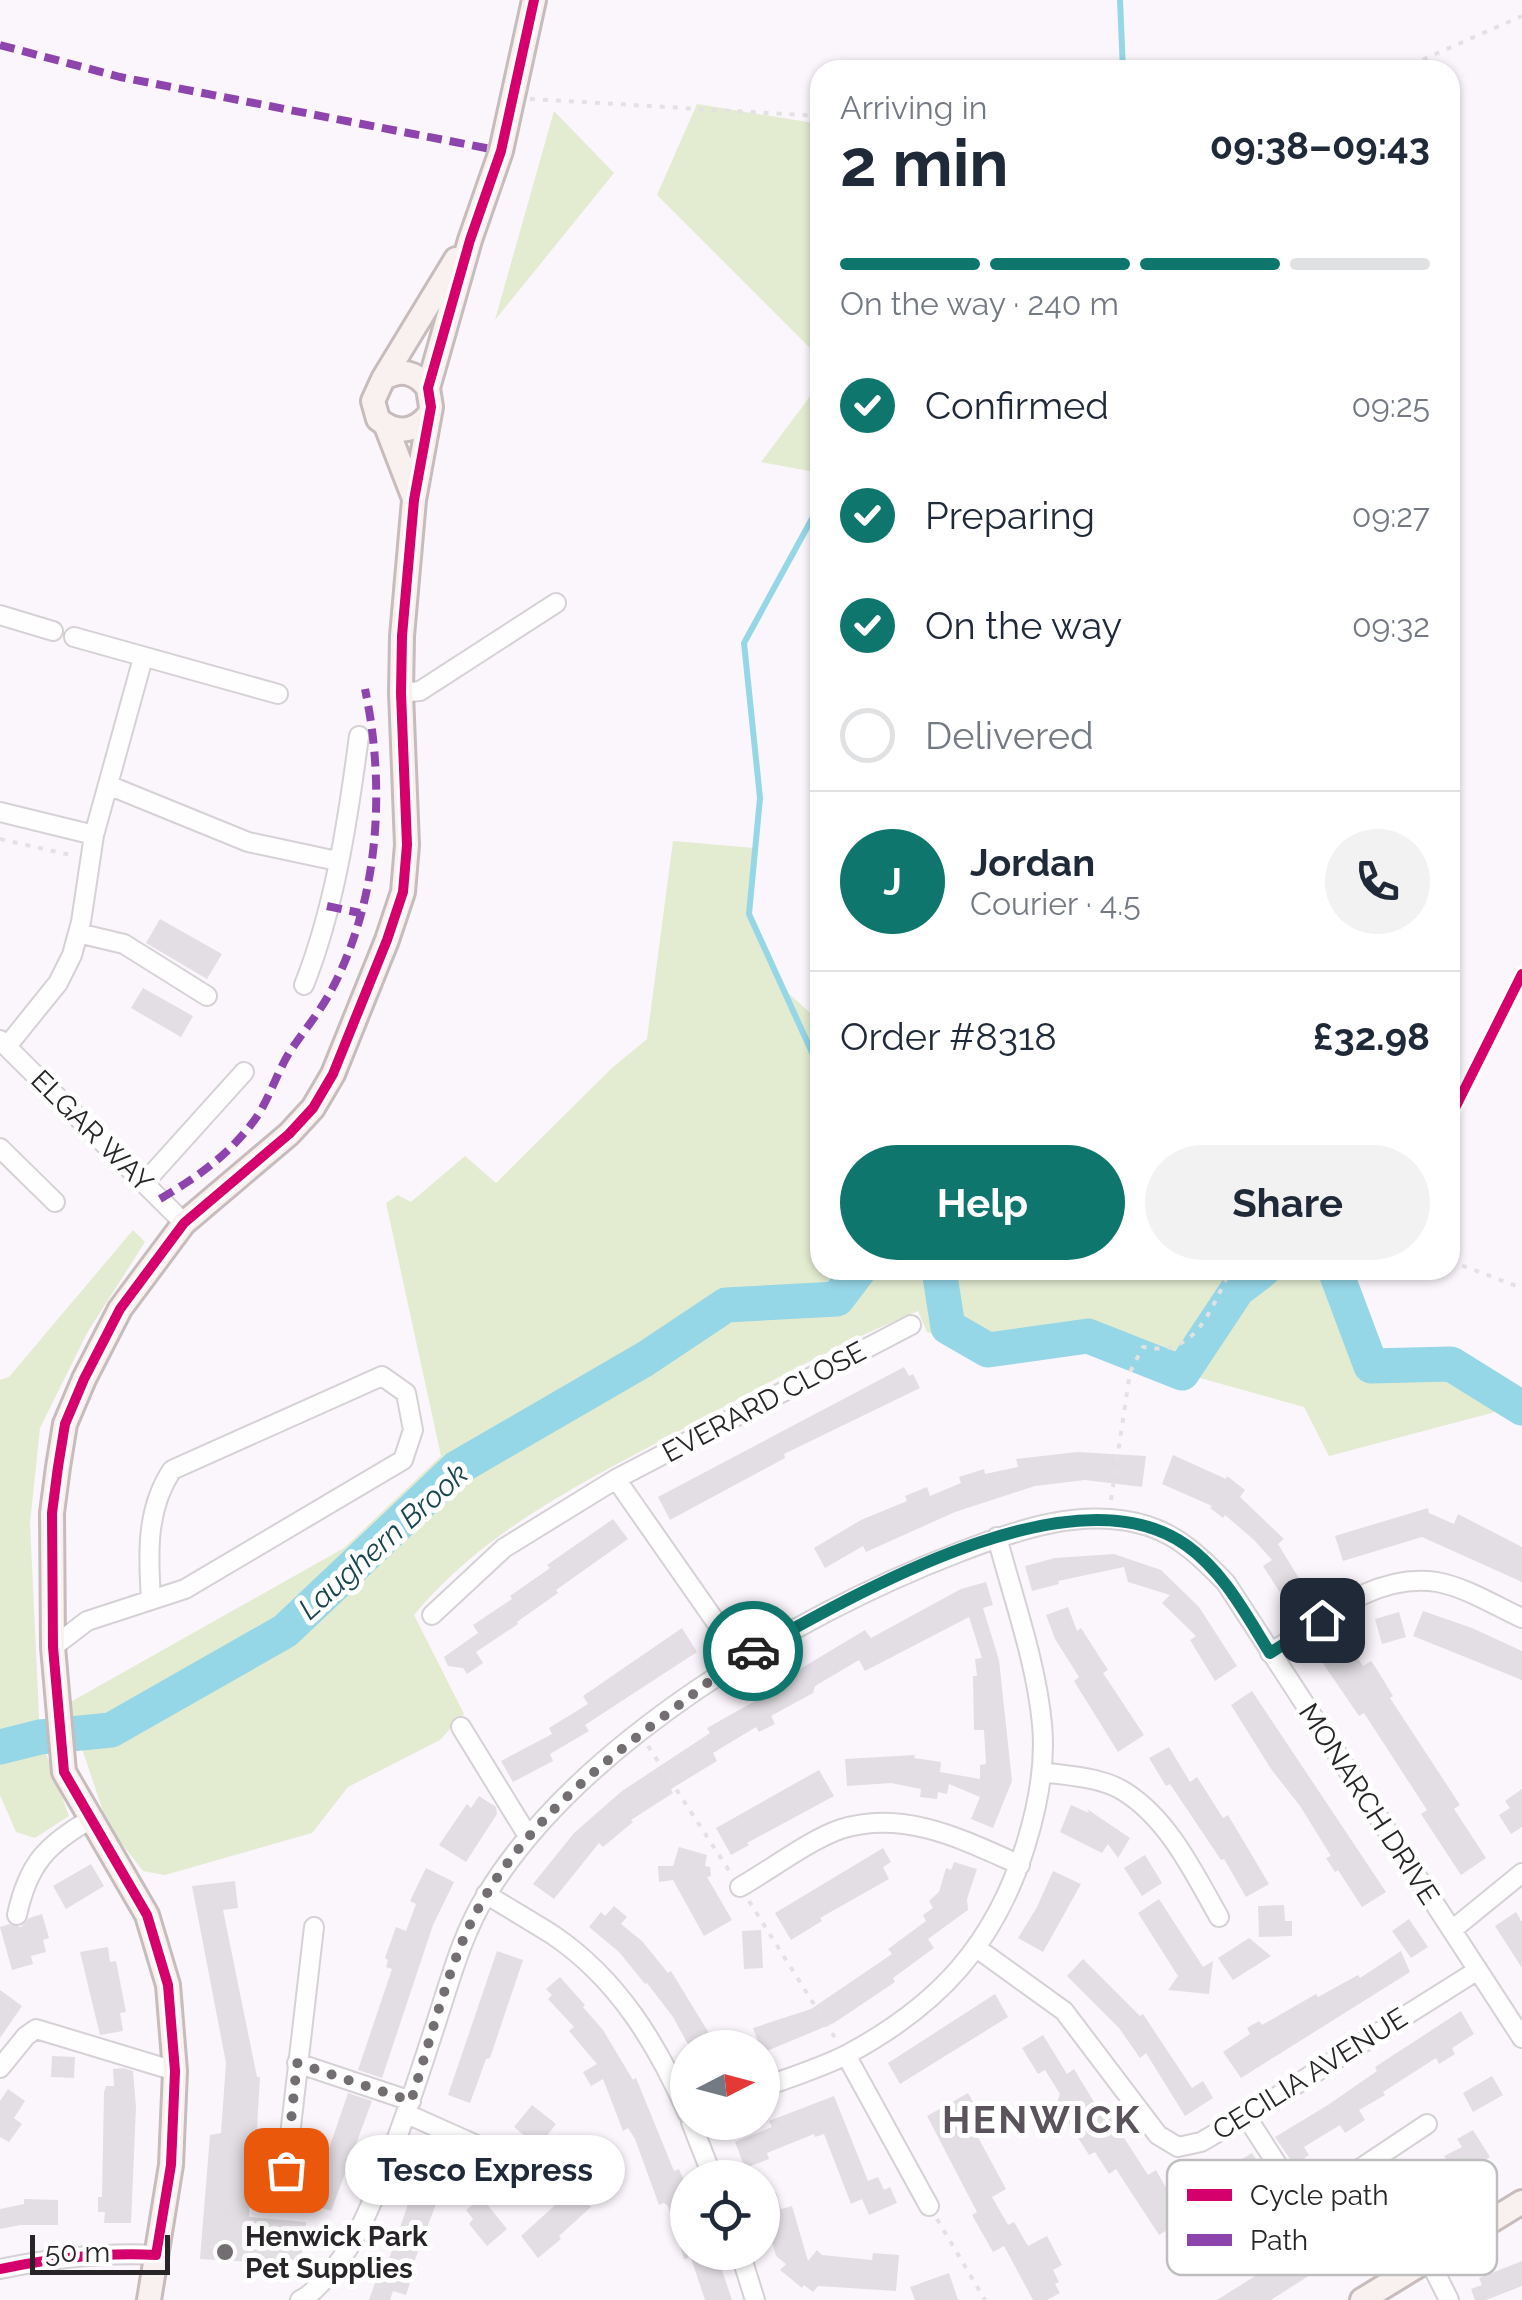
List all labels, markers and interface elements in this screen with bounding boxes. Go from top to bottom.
text: Arriving in [840,89,987,126]
text: 09:38–09:43 [1210,123,1430,168]
text: 2 min [840,125,1009,201]
text: On the way · 240 m [840,285,1119,322]
icon: check [840,378,895,433]
text: Confirmed [925,383,1109,428]
text: 09:25 [1352,387,1430,424]
icon: check [840,488,895,543]
text: Preparing [925,493,1095,538]
text: 09:27 [1352,497,1430,534]
icon: check [840,598,895,653]
text: On the way [925,603,1122,648]
text: 09:32 [1352,607,1430,644]
text: Delivered [925,713,1094,758]
button: phone [1325,829,1430,934]
text: Jordan [970,840,1095,885]
text: J [883,859,902,904]
text: Courier · 4.5 [970,885,1141,922]
text: Order #8318 [840,1014,1057,1059]
text: £32.98 [1313,1014,1430,1059]
street label: ELGAR WAY [24,1063,160,1199]
button: Help [840,1145,1125,1260]
button: Share [1145,1145,1430,1260]
street label: EVERARD CLOSE [657,1334,871,1470]
water label: Laughern Brook [291,1456,475,1626]
pin [1280,1578,1365,1663]
icon: home [1295,1593,1350,1648]
courier [703,1601,803,1701]
icon: car [726,1624,781,1679]
street label: MONARCH DRIVE [1292,1697,1446,1911]
street label: CECILIA AVENUE [1207,2001,1413,2147]
north arrow [670,2030,780,2140]
map controls [670,2030,780,2270]
district label: HENWICK [942,2097,1142,2142]
pin [244,2128,329,2213]
callout: Tesco Express [346,2135,626,2205]
icon: bag [259,2143,314,2198]
text: Tesco Express [377,2151,593,2188]
button: locate [670,2160,780,2270]
legend [1167,2160,1497,2275]
text: Cycle path [1250,2179,1389,2212]
place label: Henwick Park Pet Supplies [245,2220,428,2285]
text: Path [1250,2224,1308,2257]
scale bar [30,2230,170,2274]
text: 50 m [45,2236,110,2269]
marker: Henwick Park Pet Supplies [214,2241,236,2263]

